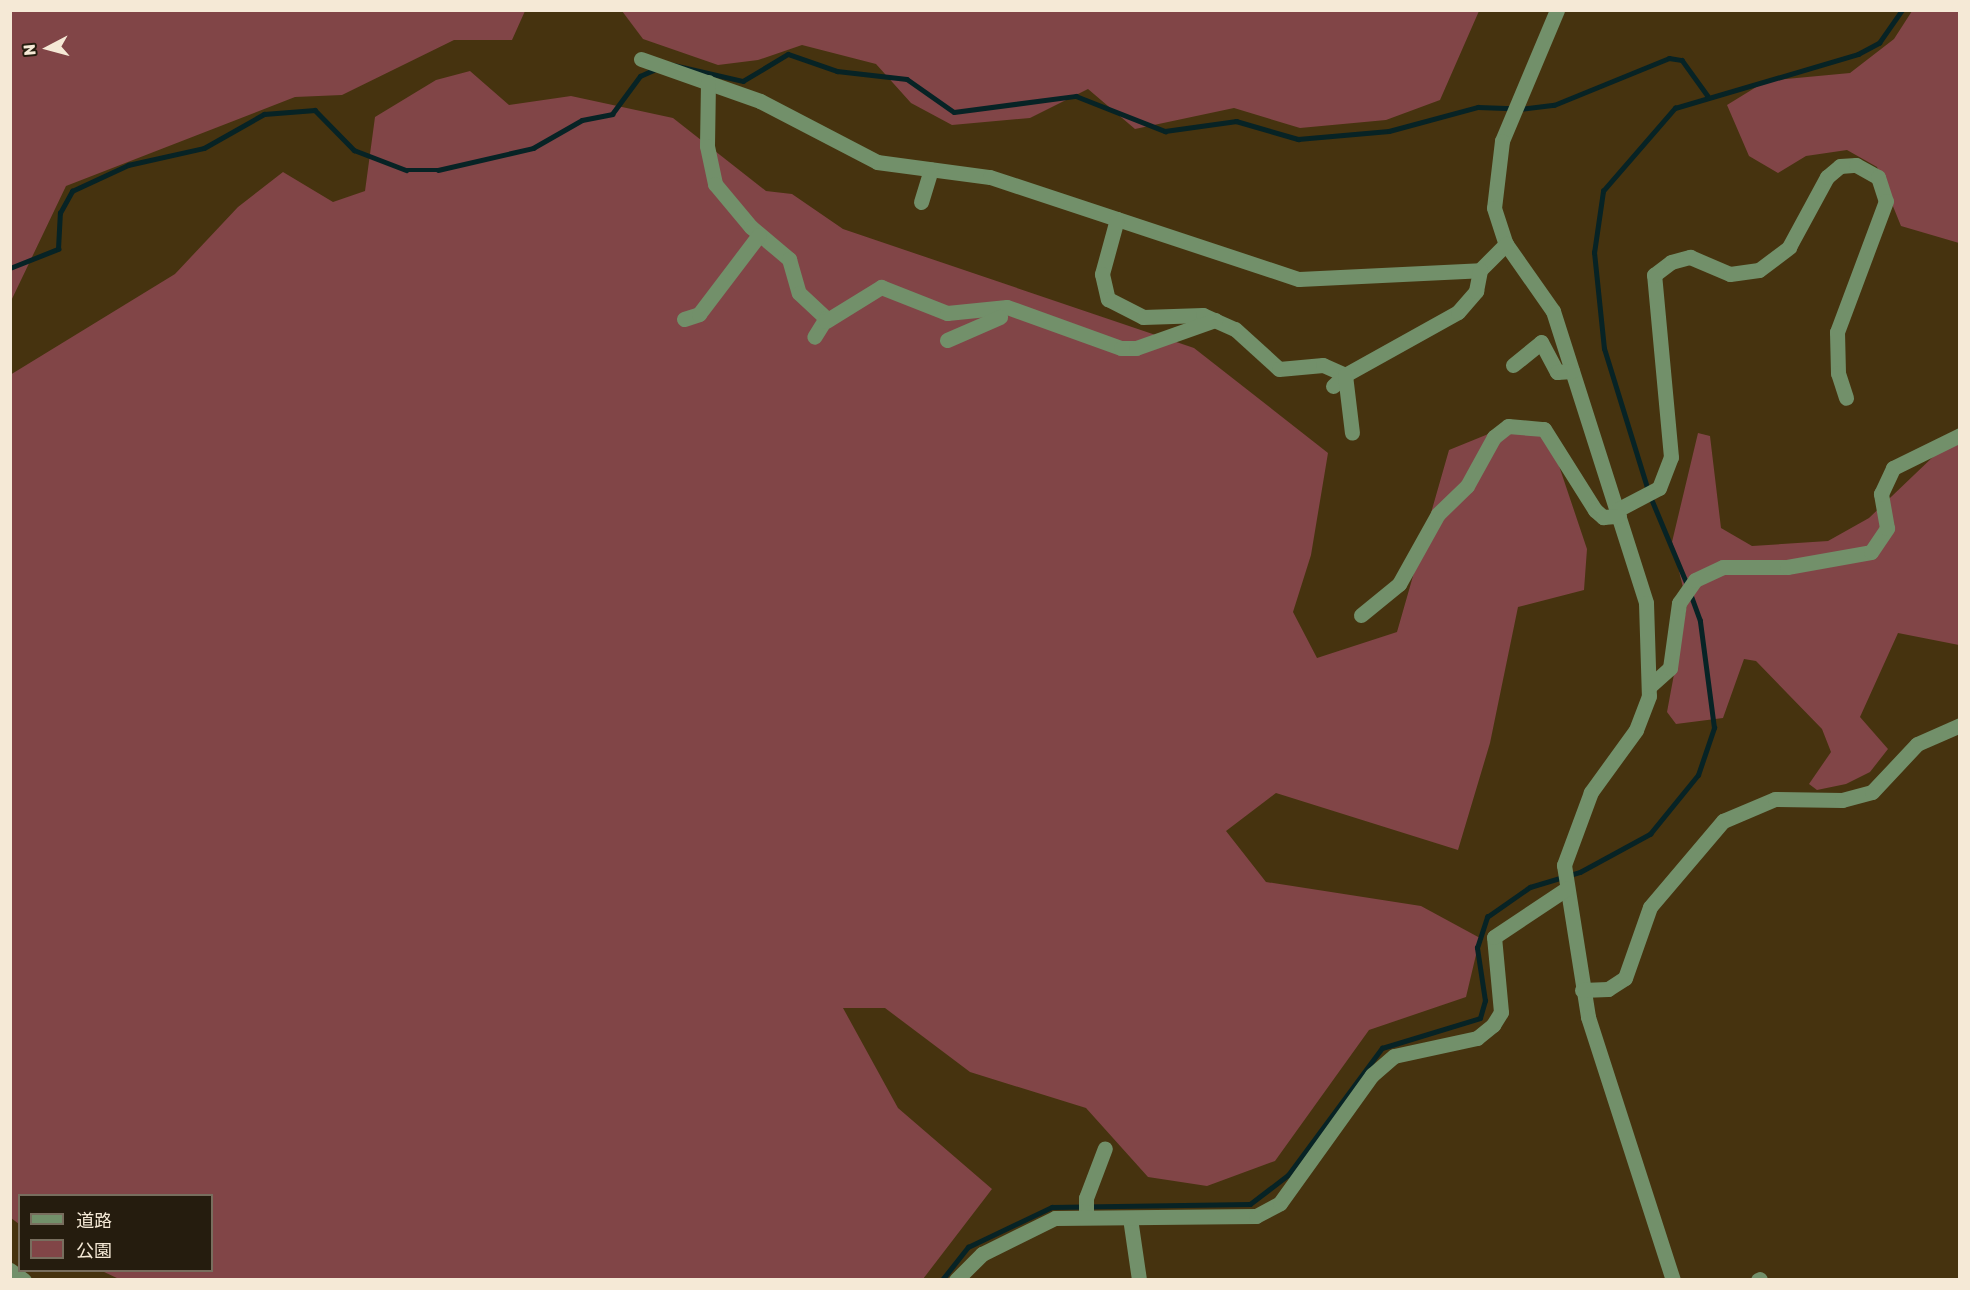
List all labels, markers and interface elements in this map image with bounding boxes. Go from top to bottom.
north arrow [18,18,78,78]
text: N [20,43,40,57]
legend [18,1194,213,1272]
text: 道路 [76,1210,112,1232]
text: 公園 [76,1240,112,1262]

